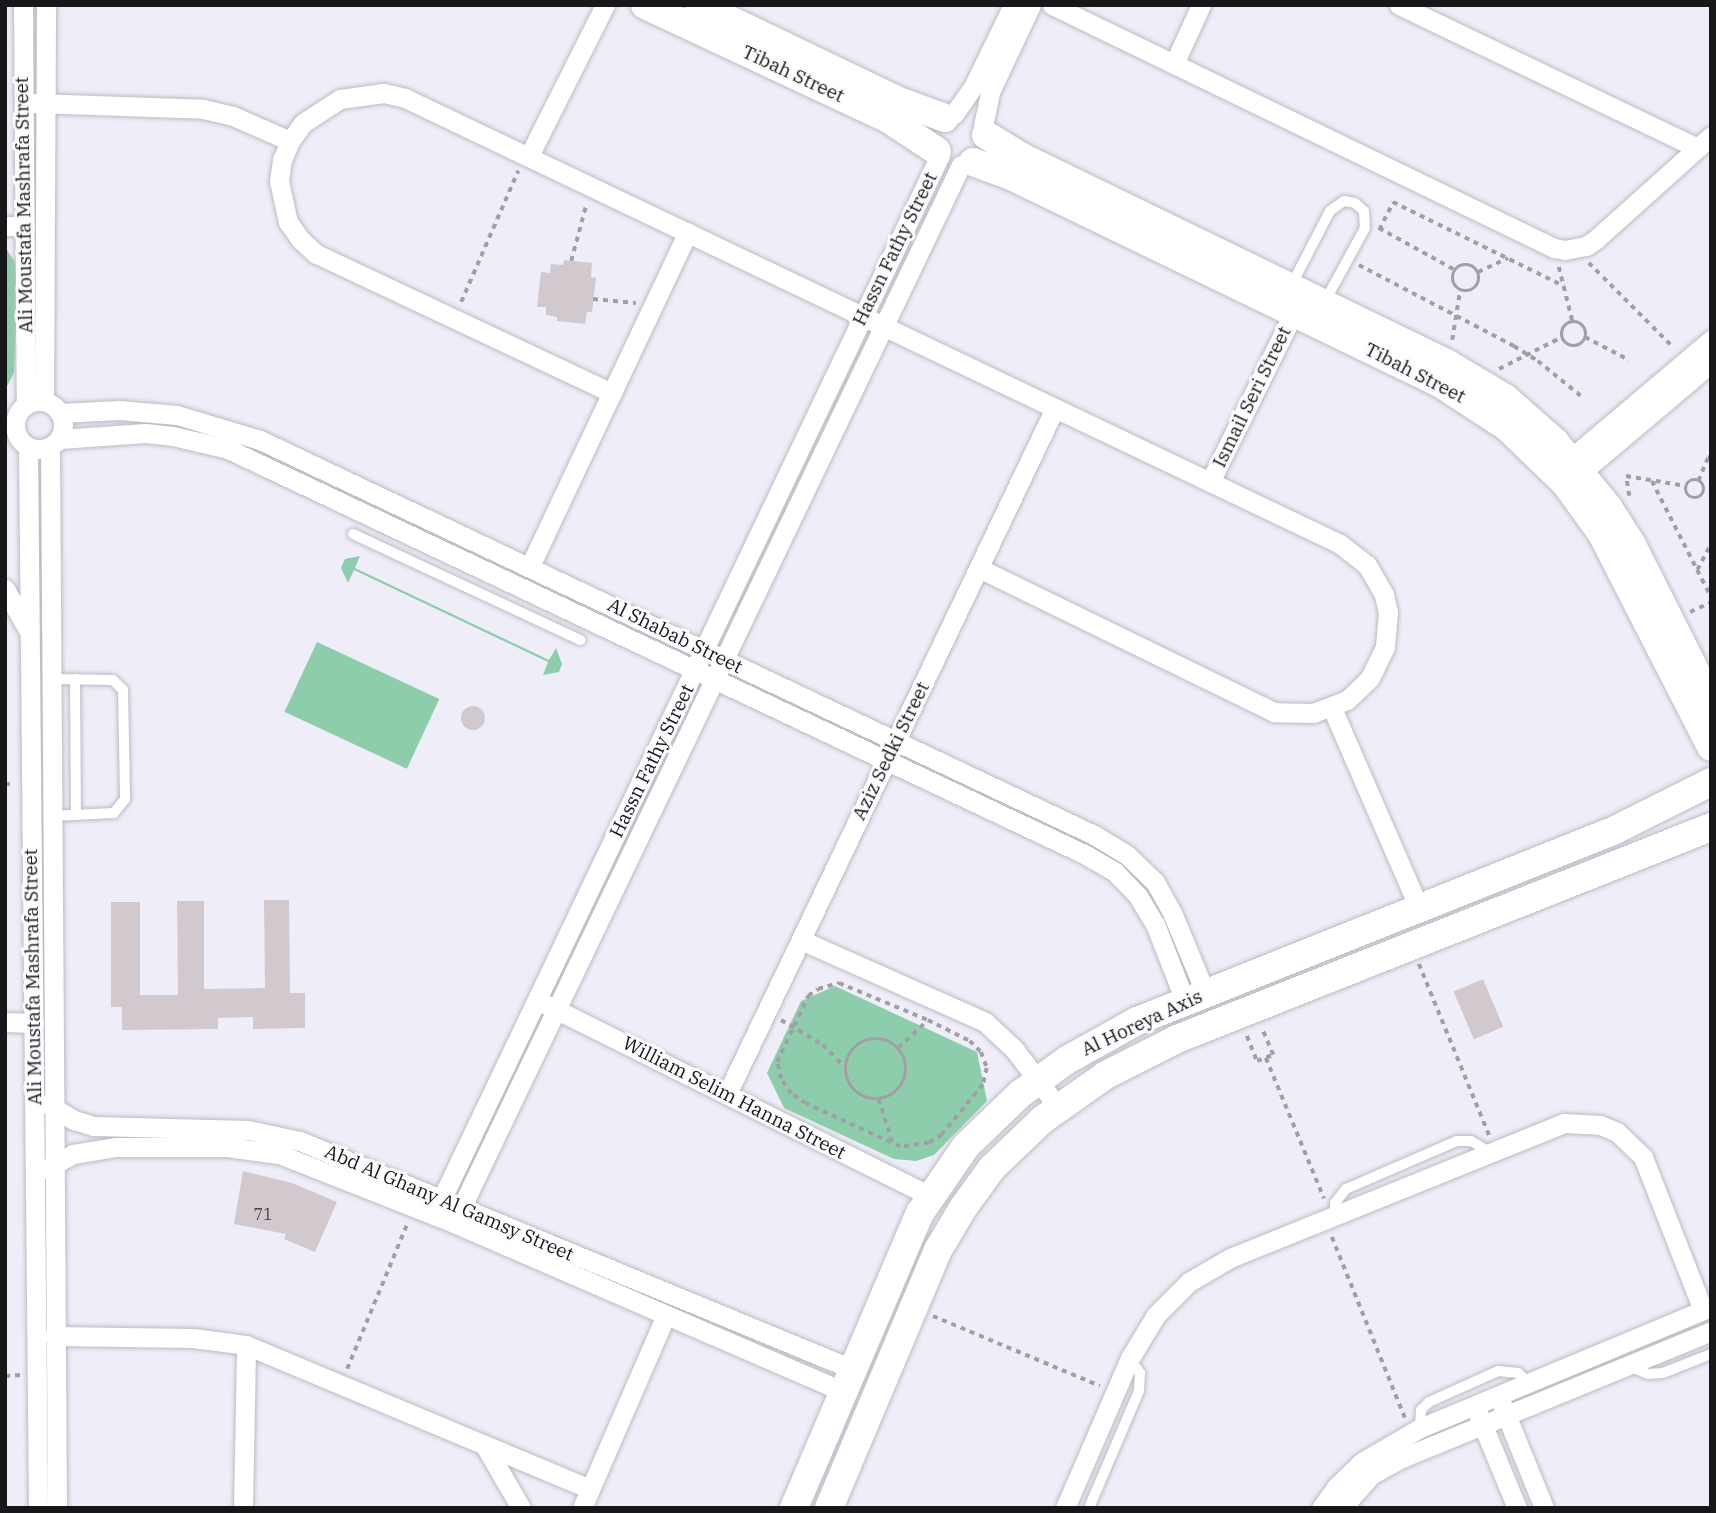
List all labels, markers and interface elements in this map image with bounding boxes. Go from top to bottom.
street label: Tibah Street [738,40,848,108]
street label: Ali Moustafa Mashrafa Street [10,76,38,334]
street label: Hassn Fathy Street [848,169,942,329]
street label: Ismail Seri Street [1208,323,1296,471]
street label: Tibah Street [1361,338,1469,408]
street label: Al Shabab Street [604,594,746,678]
street label: Aziz Sedki Street [848,678,934,824]
street label: Hassn Fathy Street [605,681,699,841]
street label: Ali Moustafa Mashrafa Street [19,848,47,1106]
street label: Al Horeya Axis [1078,985,1206,1061]
street label: William Selim Hanna Street [618,1032,850,1164]
street label: Abd Al Ghany Al Gamsy Street [321,1140,577,1266]
house number: 71 [253,1204,273,1224]

